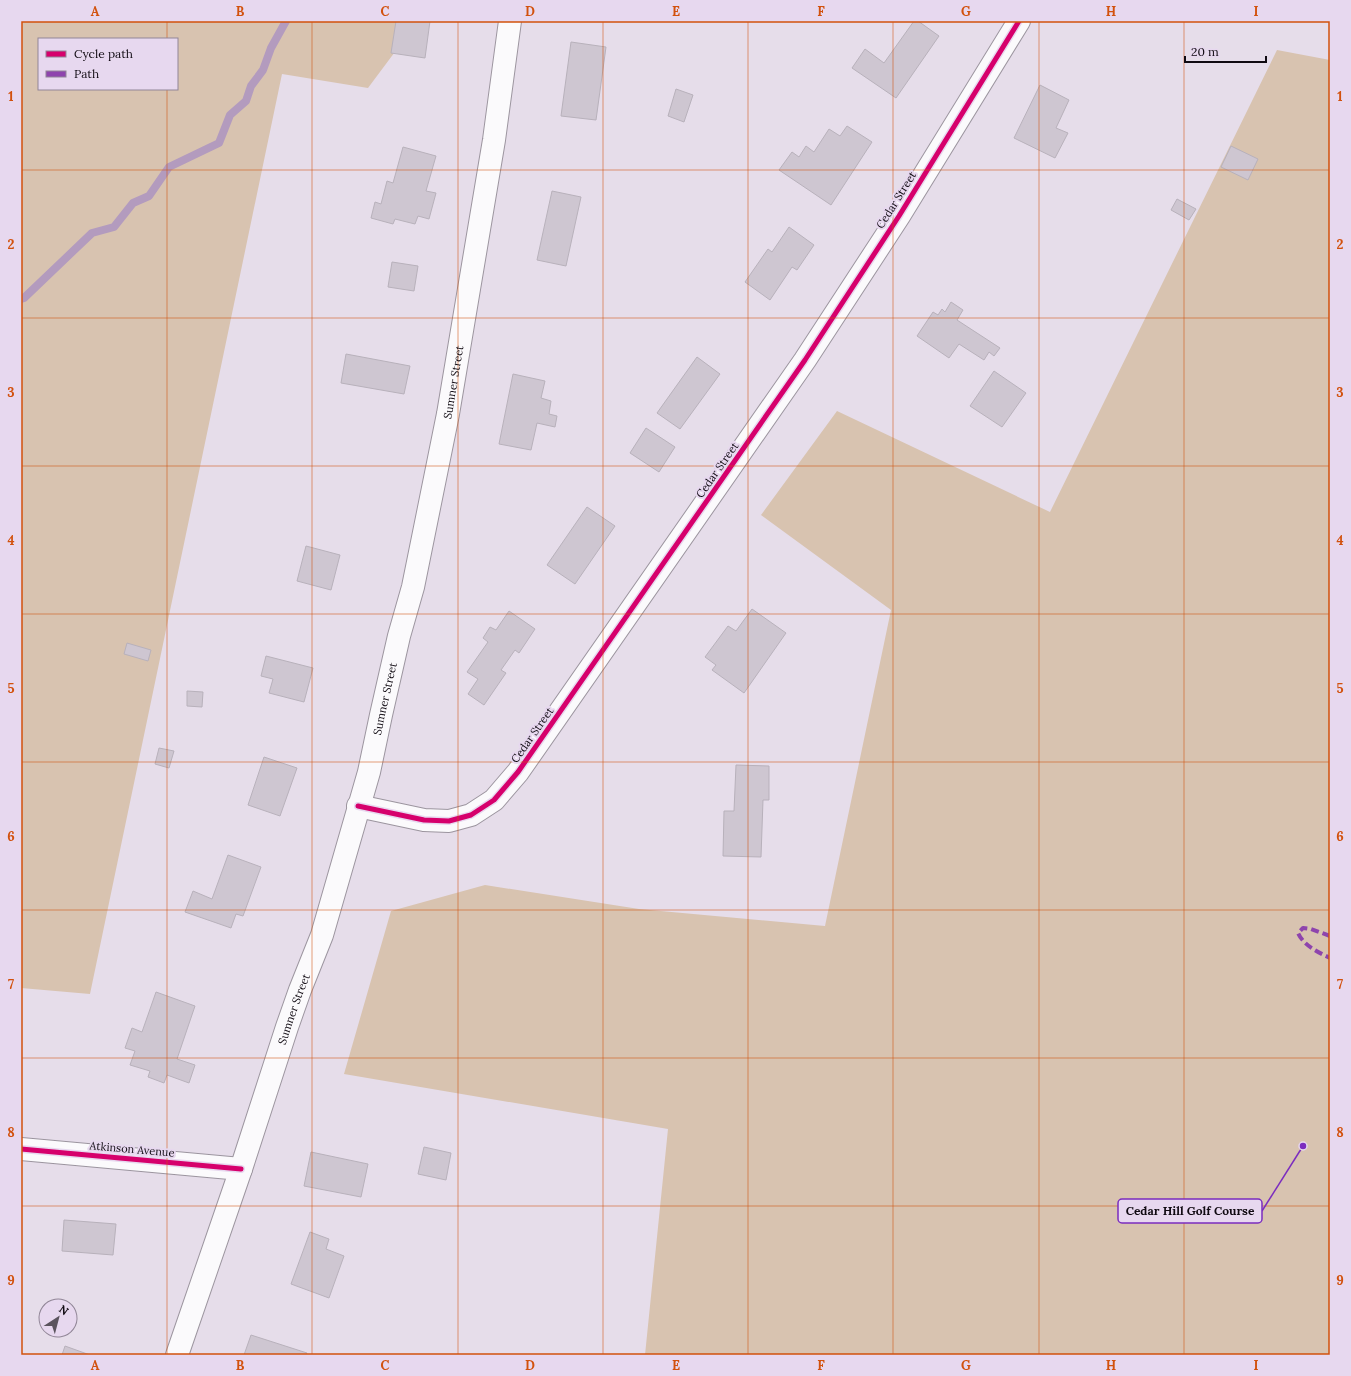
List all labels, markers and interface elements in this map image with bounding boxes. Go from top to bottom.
text: A [91,3,100,20]
text: B [236,3,245,20]
text: C [381,3,390,20]
text: D [525,3,535,20]
text: E [672,3,680,20]
text: F [817,3,825,20]
text: G [961,3,971,20]
text: H [1106,3,1116,20]
text: I [1253,3,1259,20]
legend [38,38,178,90]
scale bar [1185,38,1266,64]
text: 20 m [1191,44,1219,59]
text: Cycle path [74,46,133,61]
text: Path [74,66,99,81]
text: 1 [8,88,14,105]
text: 1 [1337,88,1343,105]
street label: Cedar Street [873,168,919,231]
text: 2 [8,236,15,253]
text: 2 [1337,236,1344,253]
street label: Sumner Street [440,344,466,420]
text: 3 [7,384,15,401]
text: 3 [1336,384,1344,401]
street label: Cedar Street [693,439,742,501]
text: 4 [7,532,15,549]
text: 4 [1336,532,1344,549]
street label: Sumner Street [370,660,400,736]
text: 5 [7,680,15,697]
text: 5 [1336,680,1344,697]
street label: Cedar Street [508,704,557,766]
text: 6 [7,828,15,845]
text: 6 [1336,828,1344,845]
street label: Sumner Street [275,971,313,1046]
text: 7 [8,976,14,993]
text: 7 [1337,976,1343,993]
text: 8 [7,1124,15,1141]
text: 8 [1336,1124,1344,1141]
street label: Atkinson Avenue [88,1138,175,1160]
callout: Cedar Hill Golf Course [1118,1199,1262,1223]
text: Cedar Hill Golf Course [1126,1203,1255,1218]
text: 9 [7,1272,15,1289]
text: 9 [1336,1272,1344,1289]
north arrow [38,1298,78,1338]
text: N [56,1302,72,1318]
text: A [91,1357,100,1374]
text: B [236,1357,245,1374]
text: C [381,1357,390,1374]
text: D [525,1357,535,1374]
text: E [672,1357,680,1374]
text: F [817,1357,825,1374]
text: G [961,1357,971,1374]
text: H [1106,1357,1116,1374]
text: I [1253,1357,1259,1374]

